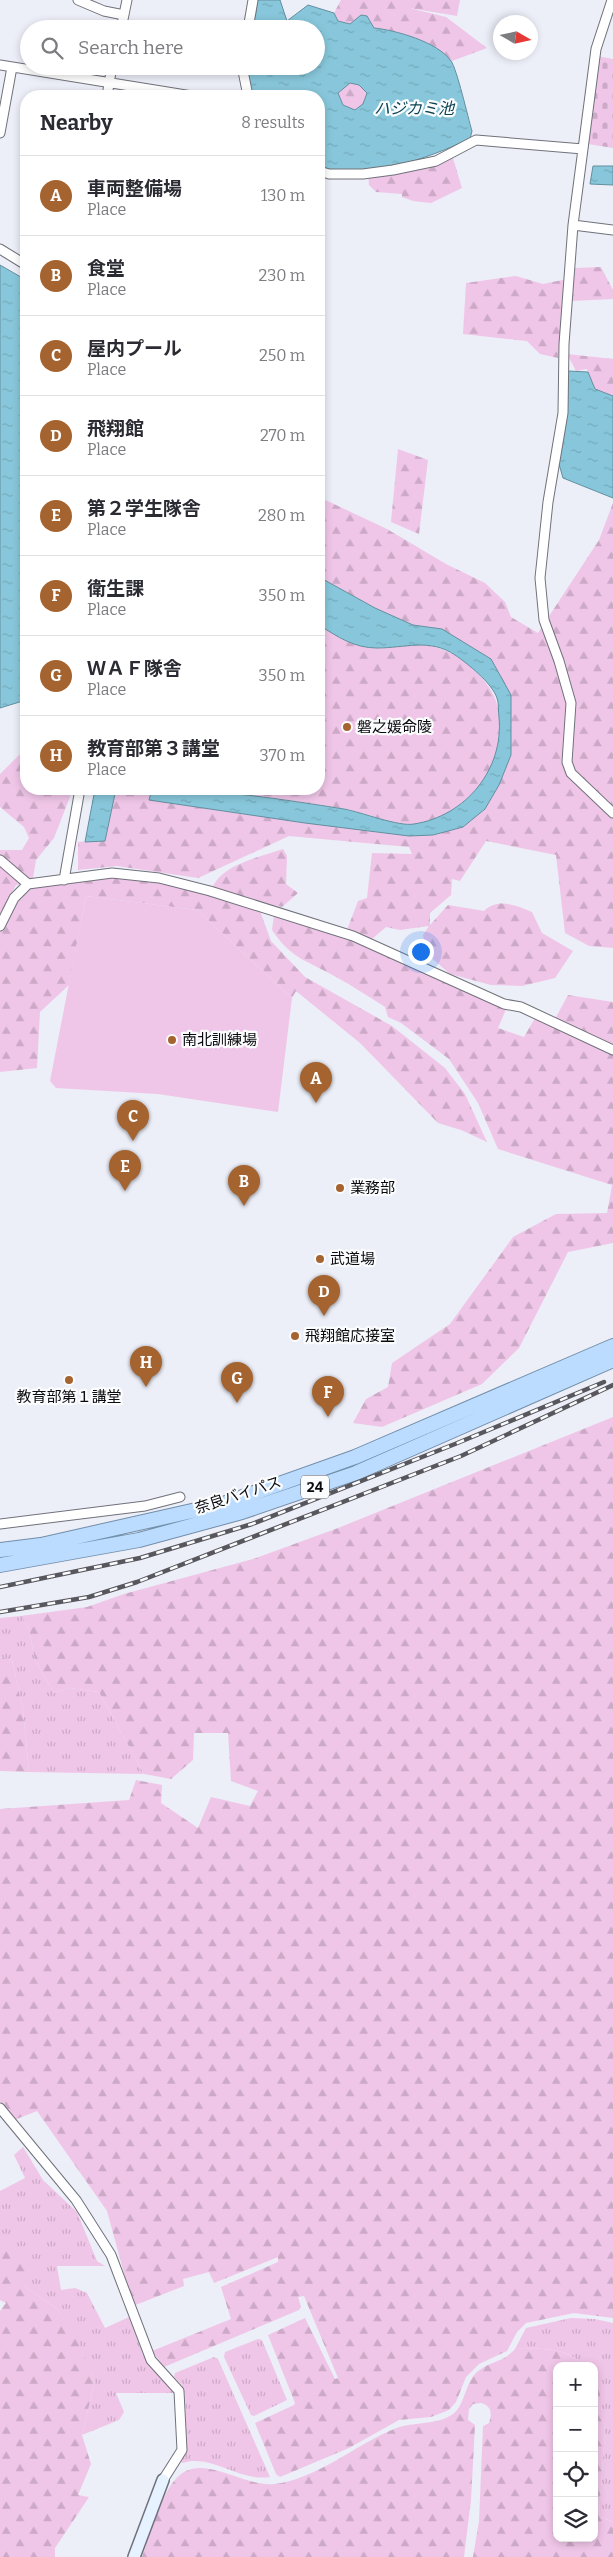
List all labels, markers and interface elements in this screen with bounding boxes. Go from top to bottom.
north arrow [493,15,538,60]
search box [20,20,325,75]
icon: search [38,34,66,62]
text: Search here [78,36,183,59]
water label: ハジカミ池 [374,99,456,118]
text: Nearby [40,110,113,136]
text: 8 results [241,113,305,132]
text: 車両整備場 [87,177,182,200]
text: A [50,186,62,205]
text: 130 m [261,186,305,205]
text: Place [87,200,126,219]
text: 食堂 [87,257,125,280]
text: B [51,266,61,285]
text: 230 m [258,266,305,285]
text: Place [87,280,126,299]
text: 屋内プール [87,337,182,360]
text: C [51,346,61,365]
text: 250 m [259,346,305,365]
text: Place [87,360,126,379]
text: 飛翔館 [87,417,144,440]
text: D [50,426,62,445]
text: 270 m [260,426,305,445]
text: Place [87,440,126,459]
text: 第２学生隊舎 [87,497,201,520]
text: E [51,506,61,525]
text: 280 m [258,506,305,525]
text: Place [87,520,126,539]
text: 衛生課 [87,577,144,600]
text: F [52,586,61,605]
text: 350 m [259,586,305,605]
text: Place [87,600,126,619]
text: ＷＡＦ隊舎 [87,657,182,680]
text: G [50,666,62,685]
text: 350 m [259,666,305,685]
text: Place [87,680,126,699]
place label: 磐之媛命陵 [357,718,432,736]
marker: 磐之媛命陵 [341,721,353,733]
text: 教育部第３講堂 [87,737,220,760]
text: H [50,746,62,765]
text: 370 m [259,746,305,765]
text: Place [87,760,126,779]
your location [408,939,434,965]
place label: 南北訓練場 [182,1031,257,1049]
marker: 南北訓練場 [166,1034,178,1046]
pin: A [300,1062,332,1103]
pin: C [117,1100,149,1141]
pin: E [109,1150,141,1191]
pin: B [228,1165,260,1206]
place label: 業務部 [350,1179,395,1197]
marker: 業務部 [334,1182,346,1194]
place label: 武道場 [330,1250,375,1268]
marker: 武道場 [314,1253,326,1265]
pin: D [308,1275,340,1316]
place label: 飛翔館応接室 [305,1327,395,1345]
marker: 飛翔館応接室 [289,1330,301,1342]
pin: H [130,1346,162,1387]
pin: G [221,1362,253,1403]
marker: 教育部第１講堂 [63,1374,75,1386]
pin: F [312,1376,344,1417]
place label: 教育部第１講堂 [16,1388,122,1406]
street label: 奈良バイパス [193,1473,283,1517]
road number: 24 [301,1475,329,1498]
map controls [553,2362,598,2542]
button: + [553,2362,598,2407]
button: − [553,2407,598,2452]
button: locate [553,2452,598,2497]
button: layers [553,2497,598,2542]

